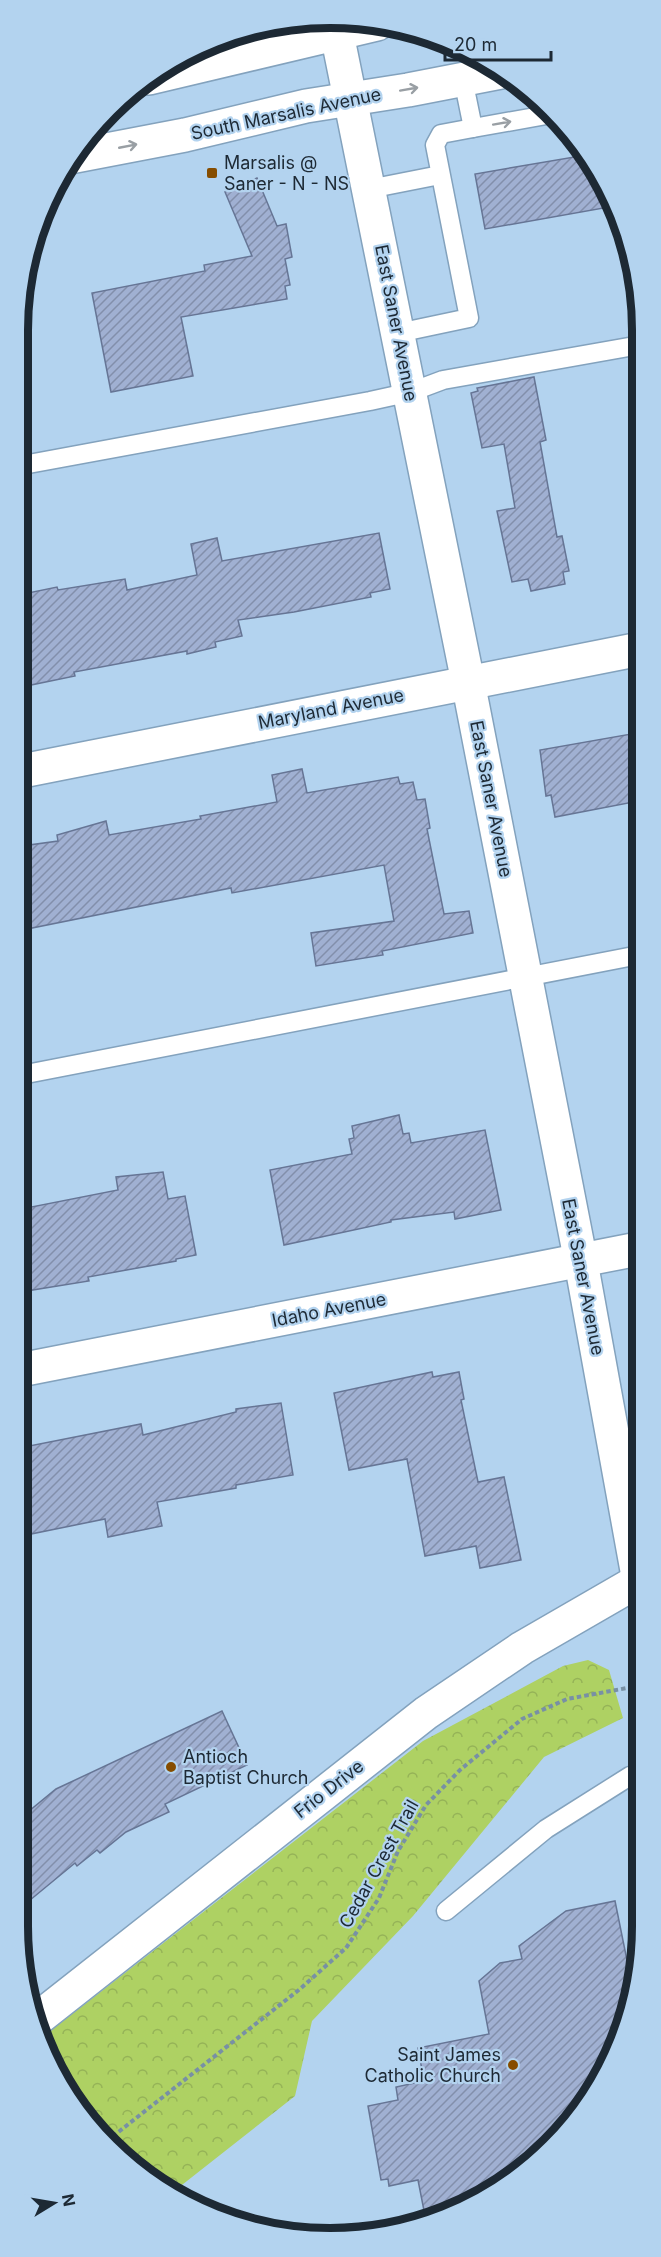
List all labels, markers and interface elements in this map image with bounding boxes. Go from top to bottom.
scale bar [445,24,552,62]
text: 20 m [454,34,497,55]
street label: South Marsalis Avenue [189,83,383,144]
one-way arrow [399,84,418,95]
one-way arrow [491,117,511,128]
one-way arrow [117,140,137,151]
place label: Marsalis @ Saner - N - NS [224,152,349,194]
marker: Marsalis @ Saner - N - NS [205,166,219,180]
street label: East Saner Avenue [371,243,422,403]
street label: Maryland Avenue [256,684,406,733]
street label: East Saner Avenue [466,719,517,879]
street label: East Saner Avenue [558,1197,609,1357]
street label: Idaho Avenue [270,1288,388,1331]
place label: Antioch Baptist Church [183,1746,308,1788]
street label: Frio Drive [290,1755,367,1822]
marker: Antioch Baptist Church [164,1760,178,1774]
street label: Cedar Crest Trail [335,1796,423,1932]
place label: Saint James Catholic Church [365,2044,501,2086]
marker: Saint James Catholic Church [506,2058,520,2072]
north arrow [24,2173,84,2233]
text: N [58,2192,80,2208]

